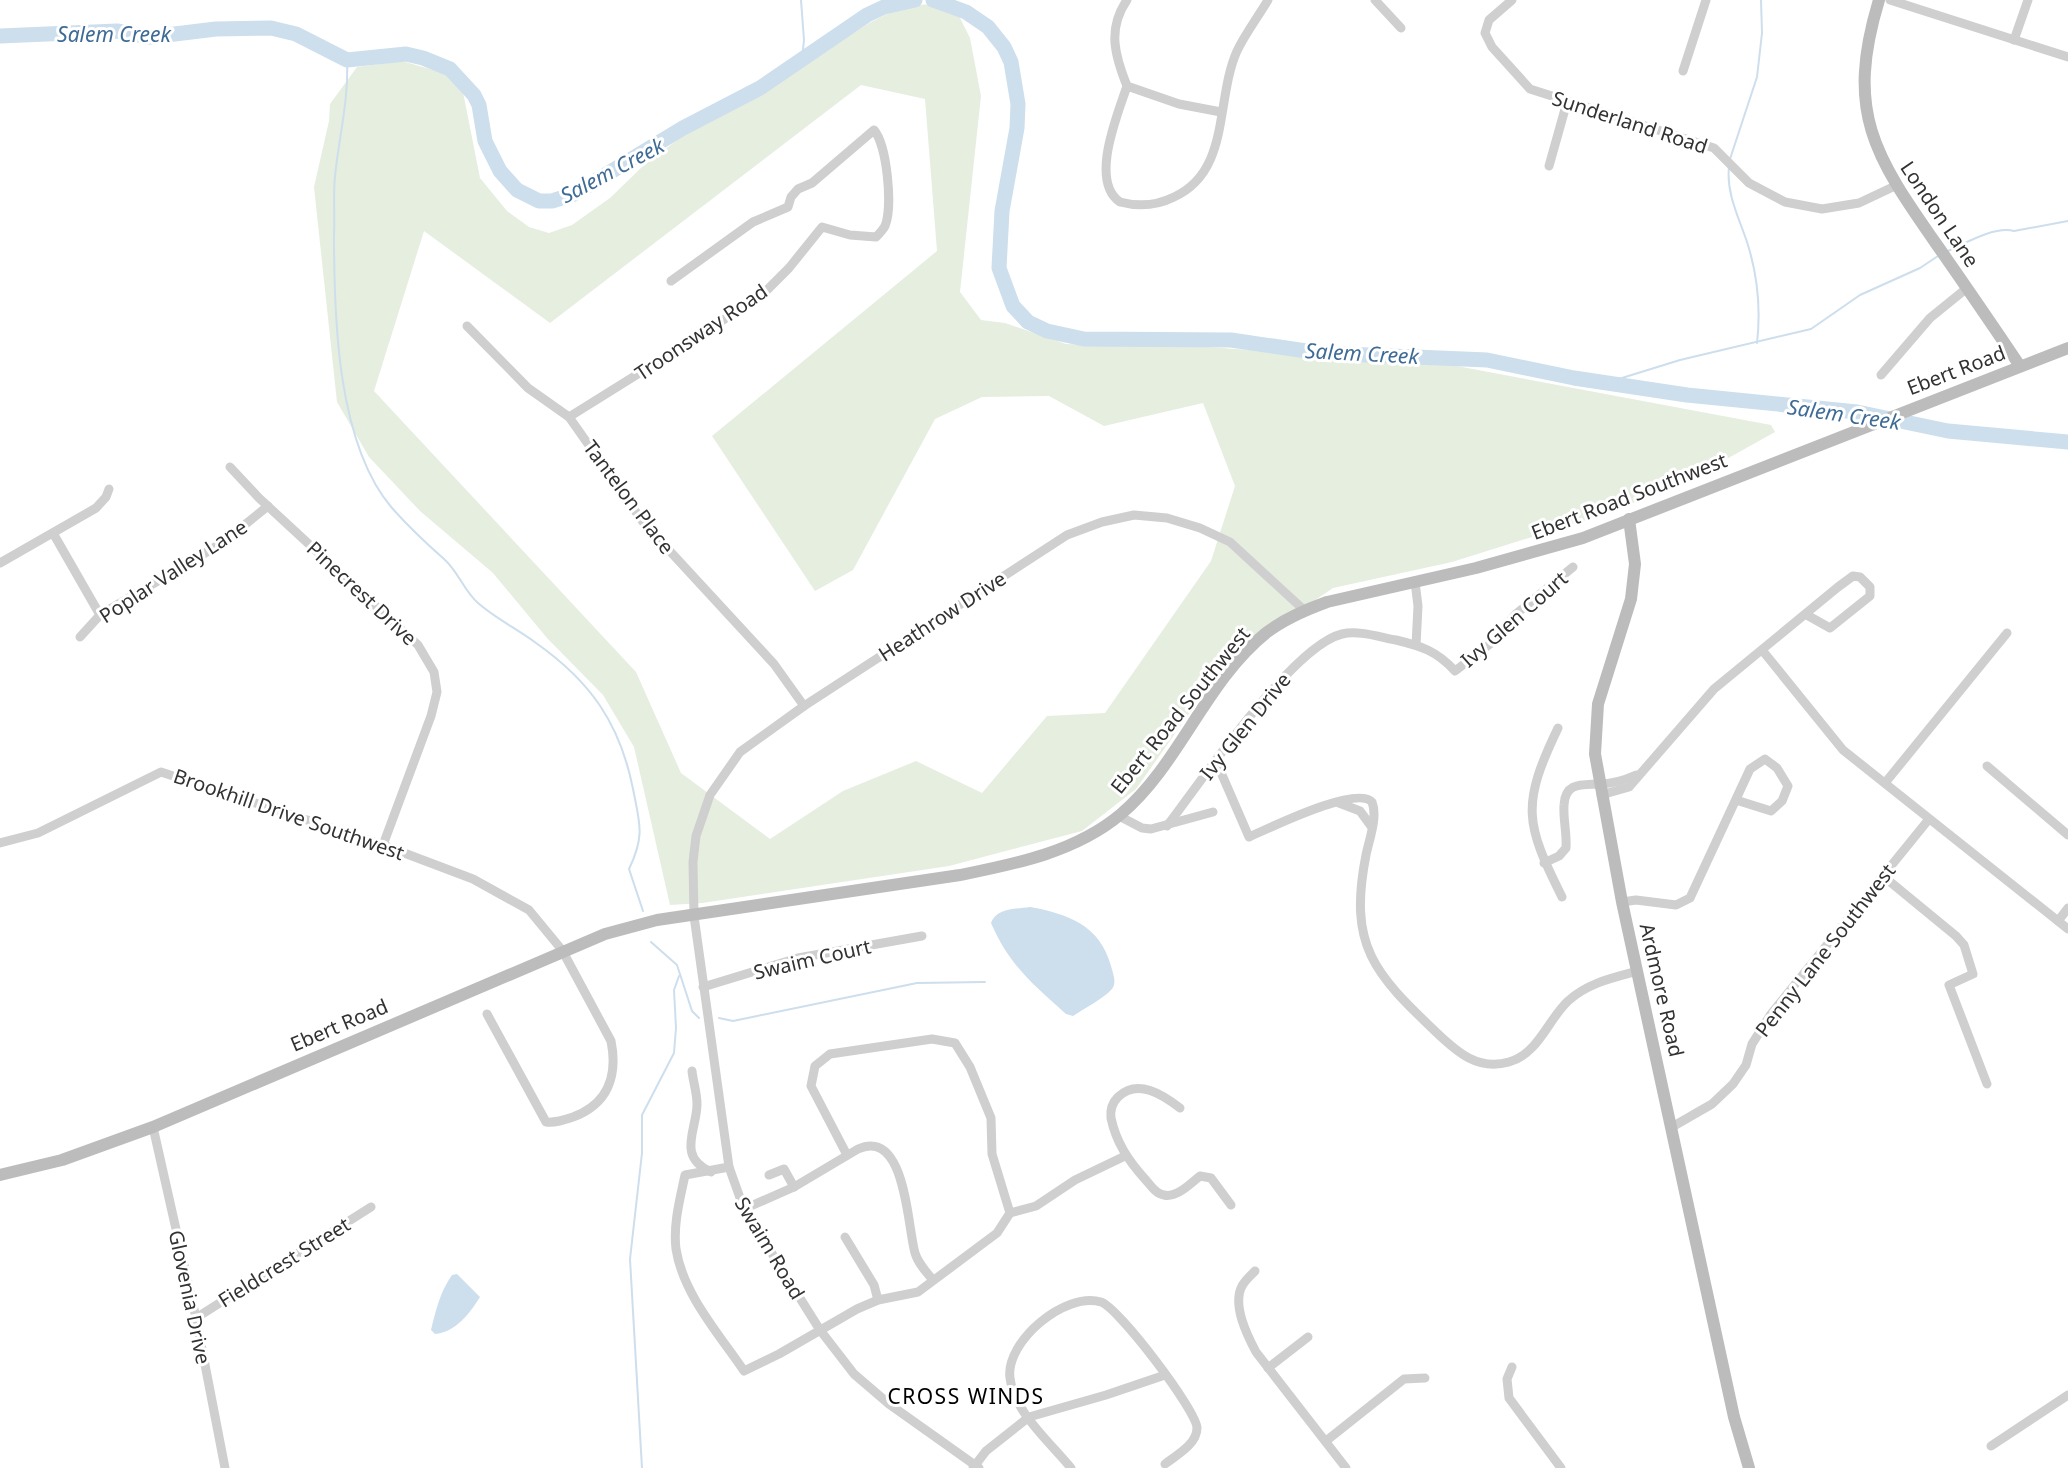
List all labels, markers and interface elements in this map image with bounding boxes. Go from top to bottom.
water label: Salem Creek [57,20,173,48]
street label: Sunderland Road [1549,84,1711,160]
water label: Salem Creek [555,130,670,209]
street label: London Lane [1895,156,1985,272]
street label: Troonsway Road [629,278,773,386]
water label: Salem Creek [1304,336,1421,370]
street label: Ebert Road [1903,339,2009,401]
water label: Salem Creek [1786,392,1904,436]
street label: Tantelon Place [577,435,681,559]
street label: Ebert Road Southwest [1527,446,1731,546]
street label: Poplar Valley Lane [94,513,252,629]
street label: Pinecrest Drive [301,535,423,651]
street label: Heathrow Drive [873,565,1011,667]
street label: Ivy Glen Court [1455,565,1573,673]
street label: Ebert Road Southwest [1104,621,1256,799]
street label: Ivy Glen Drive [1193,667,1297,785]
street label: Brookhill Drive Southwest [170,762,408,866]
street label: Penny Lane Southwest [1749,858,1901,1042]
street label: Ardmore Road [1634,921,1690,1059]
street label: Swaim Court [751,932,873,986]
street label: Ebert Road [286,992,392,1058]
street label: Swaim Road [729,1192,811,1304]
street label: Fieldcrest Street [213,1211,355,1313]
street label: Glovenia Drive [163,1228,217,1366]
district label: CROSS WINDS [887,1382,1045,1410]

